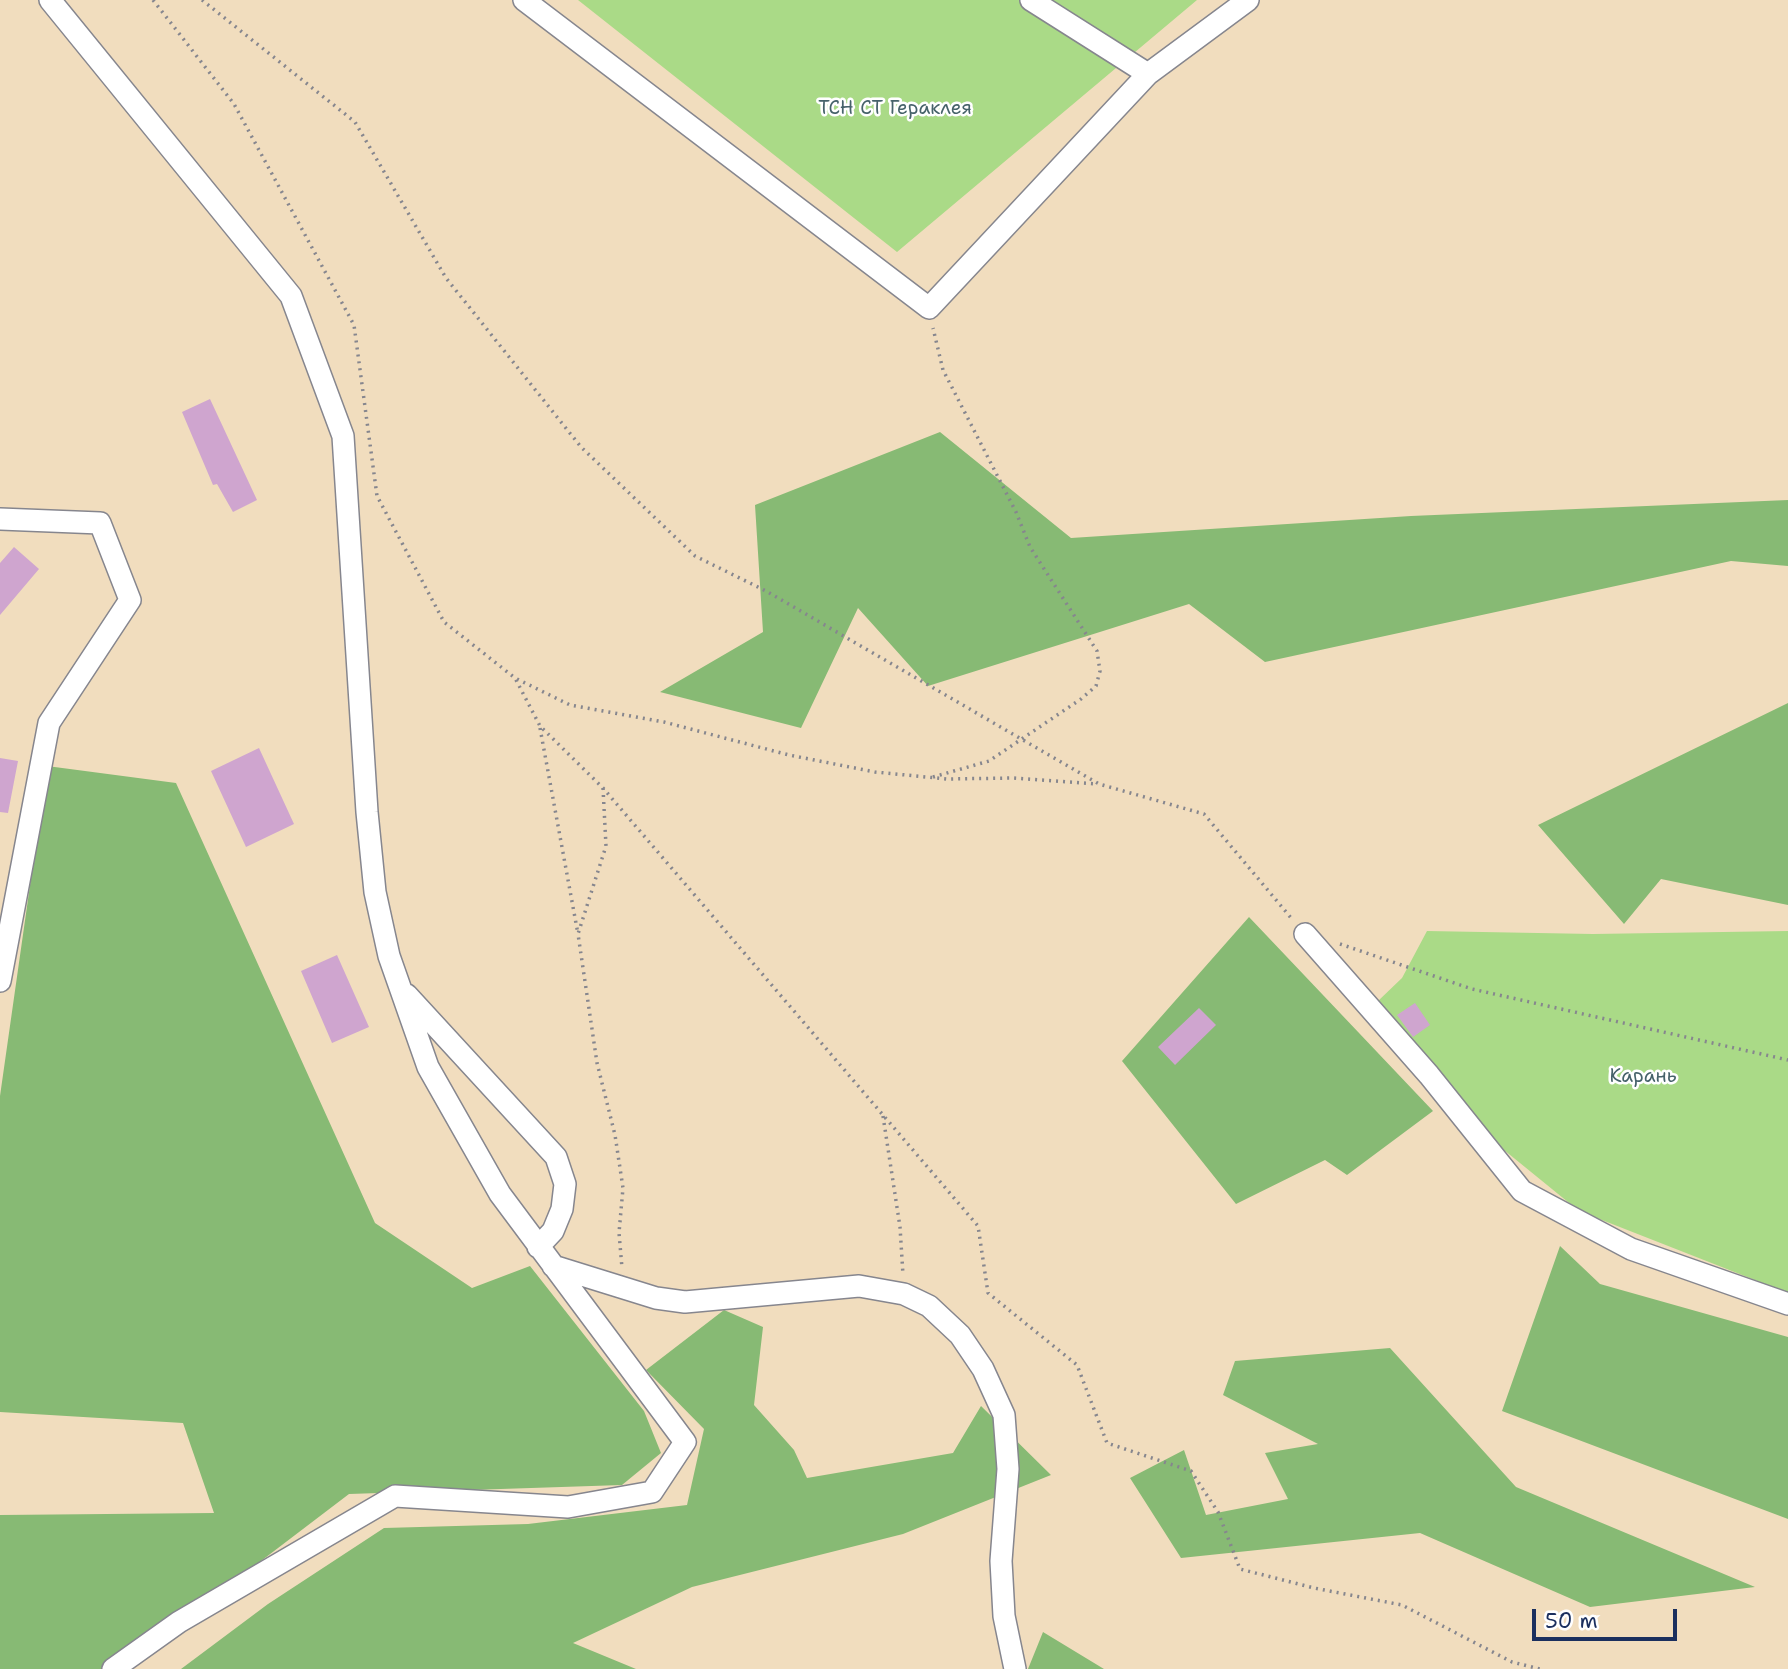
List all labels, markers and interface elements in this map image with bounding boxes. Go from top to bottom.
park label: ТСН СТ Гераклея [818,98,972,120]
park label: Карань [1609,1066,1677,1088]
scale bar [1536,1596,1681,1640]
text: 50 m [1545,1607,1598,1635]

